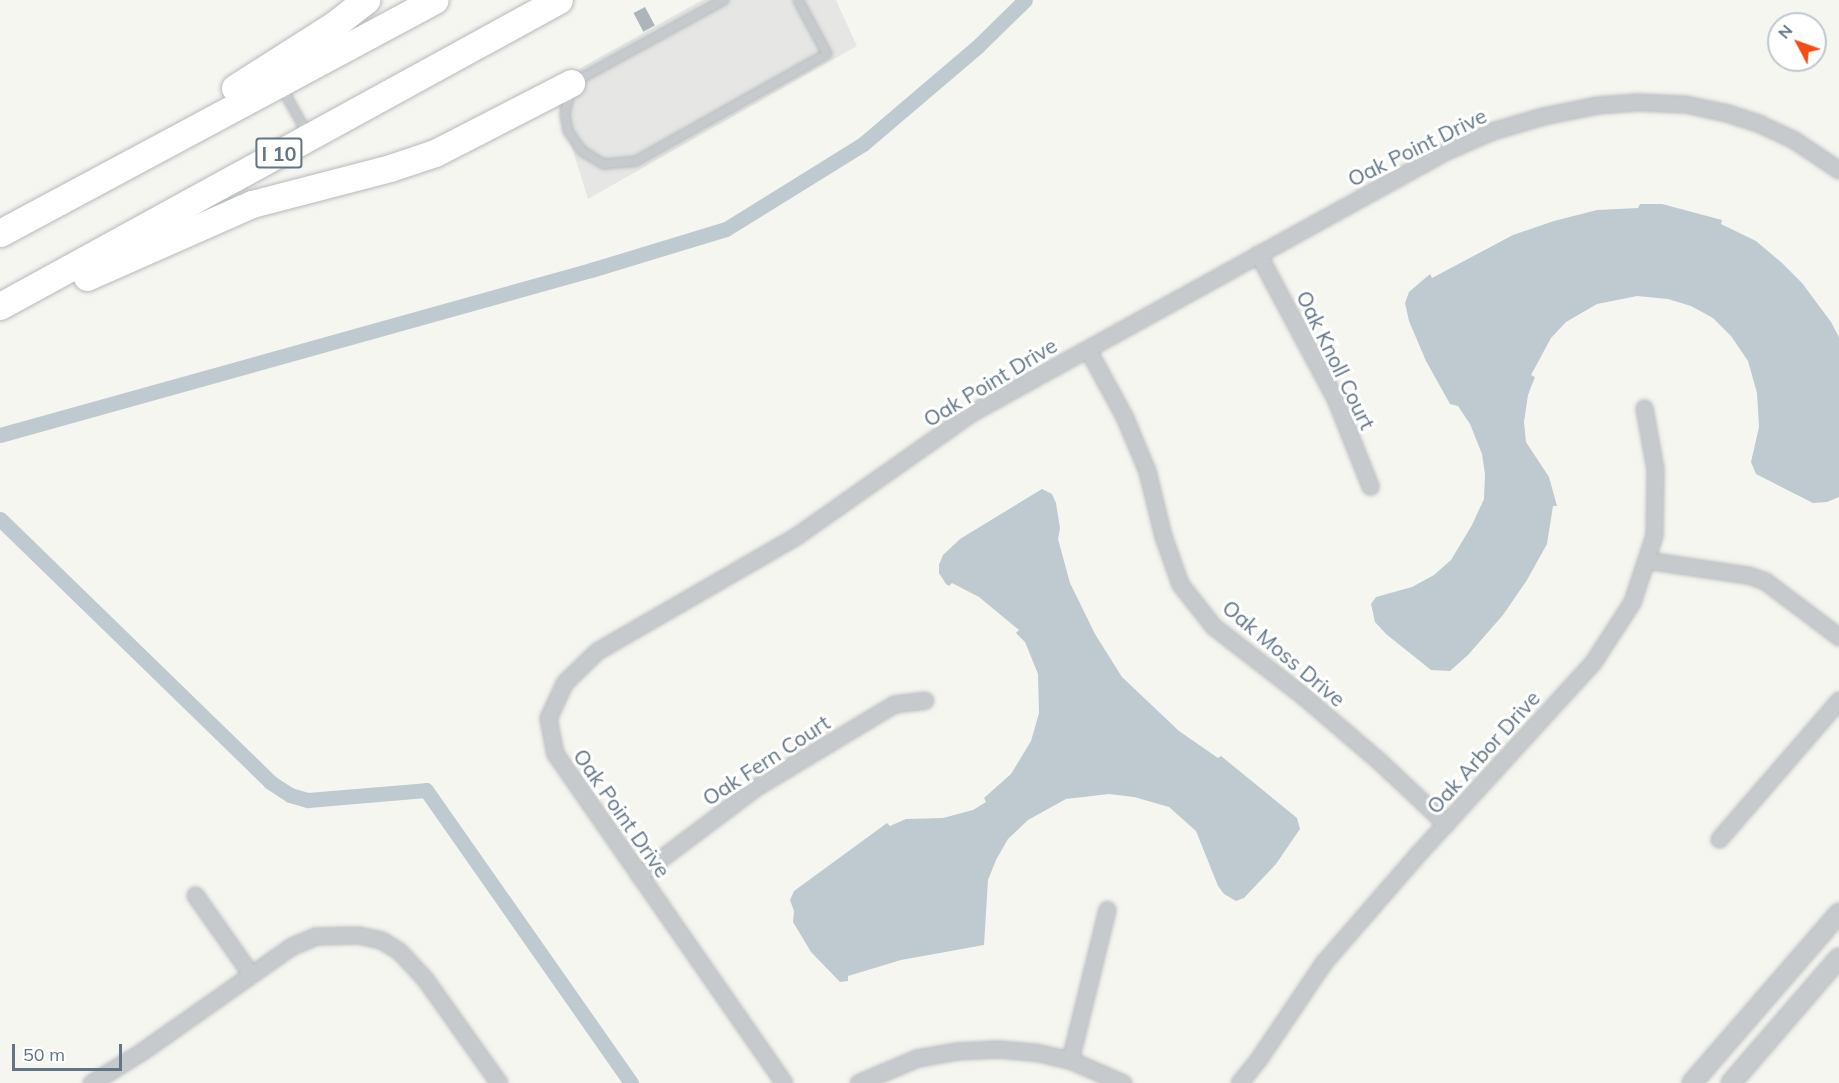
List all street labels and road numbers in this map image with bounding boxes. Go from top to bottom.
street label: Oak Point Drive [1344,103,1490,191]
road number: I 10 [255,136,303,170]
street label: Oak Knoll Court [1291,286,1381,434]
street label: Oak Point Drive [919,332,1061,432]
street label: Oak Moss Drive [1218,594,1350,712]
street label: Oak Arbor Drive [1421,685,1545,819]
street label: Oak Fern Court [698,710,834,810]
street label: Oak Point Drive [568,744,676,882]

